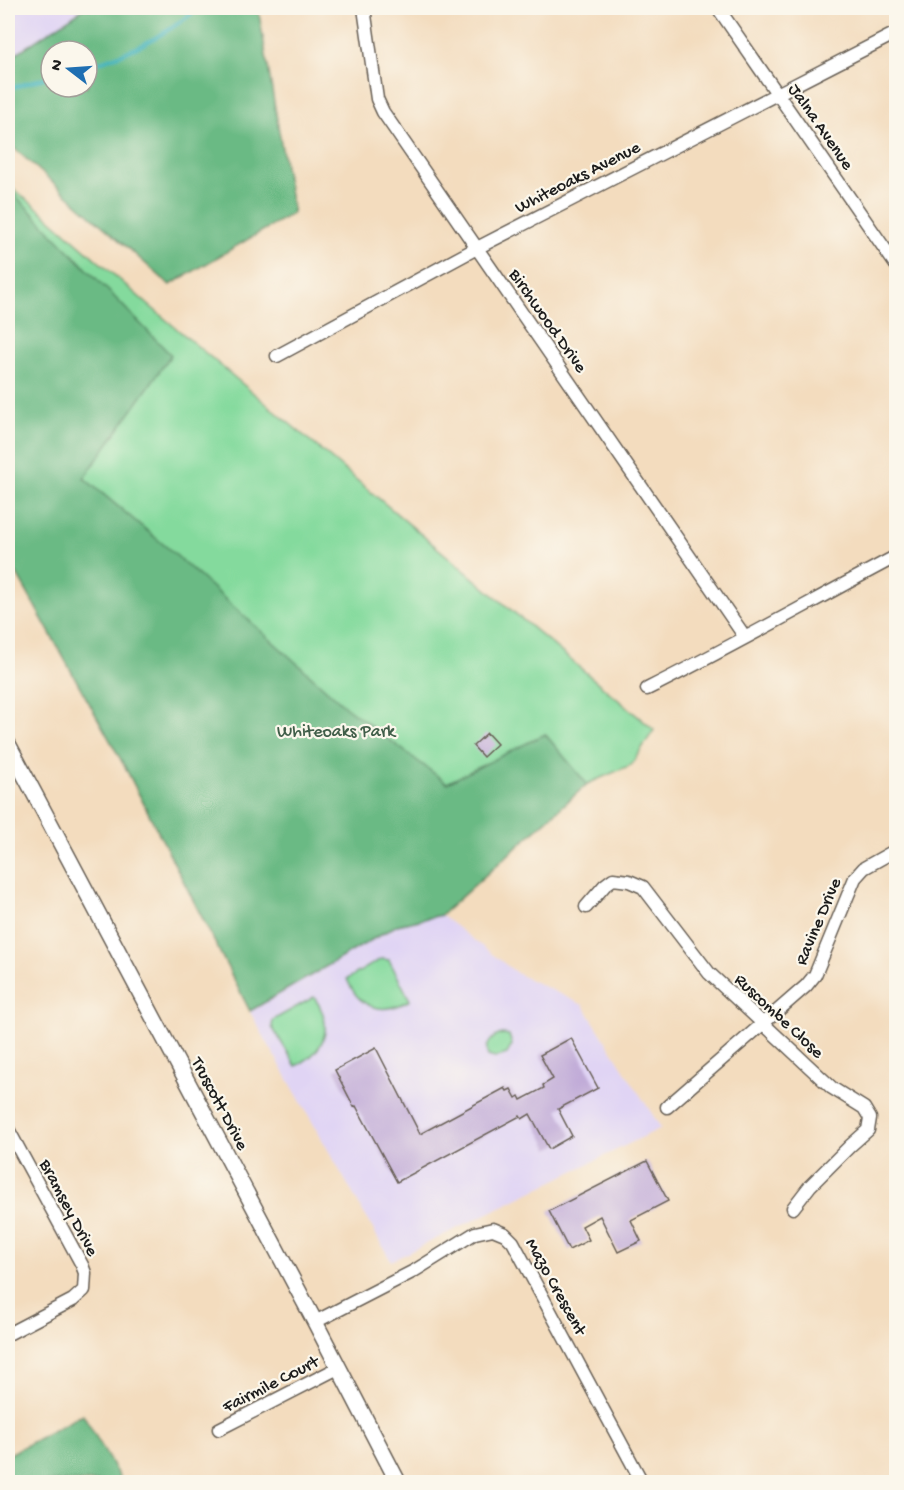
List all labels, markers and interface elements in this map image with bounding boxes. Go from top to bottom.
north arrow [39,39,99,99]
text: N [47,57,69,73]
street label: Jalna Avenue [783,80,858,175]
street label: Whiteoaks Avenue [512,137,645,219]
street label: Birchwood Drive [503,265,591,378]
park label: Whiteoaks Park [277,722,397,743]
street label: Ravine Drive [792,875,847,969]
street label: Ruscombe Close [729,970,828,1064]
street label: Truscott Drive [185,1053,252,1155]
street label: Bramsey Drive [33,1155,102,1261]
street label: Mazo Crescent [520,1235,591,1341]
street label: Fairmile Court [219,1351,324,1419]

